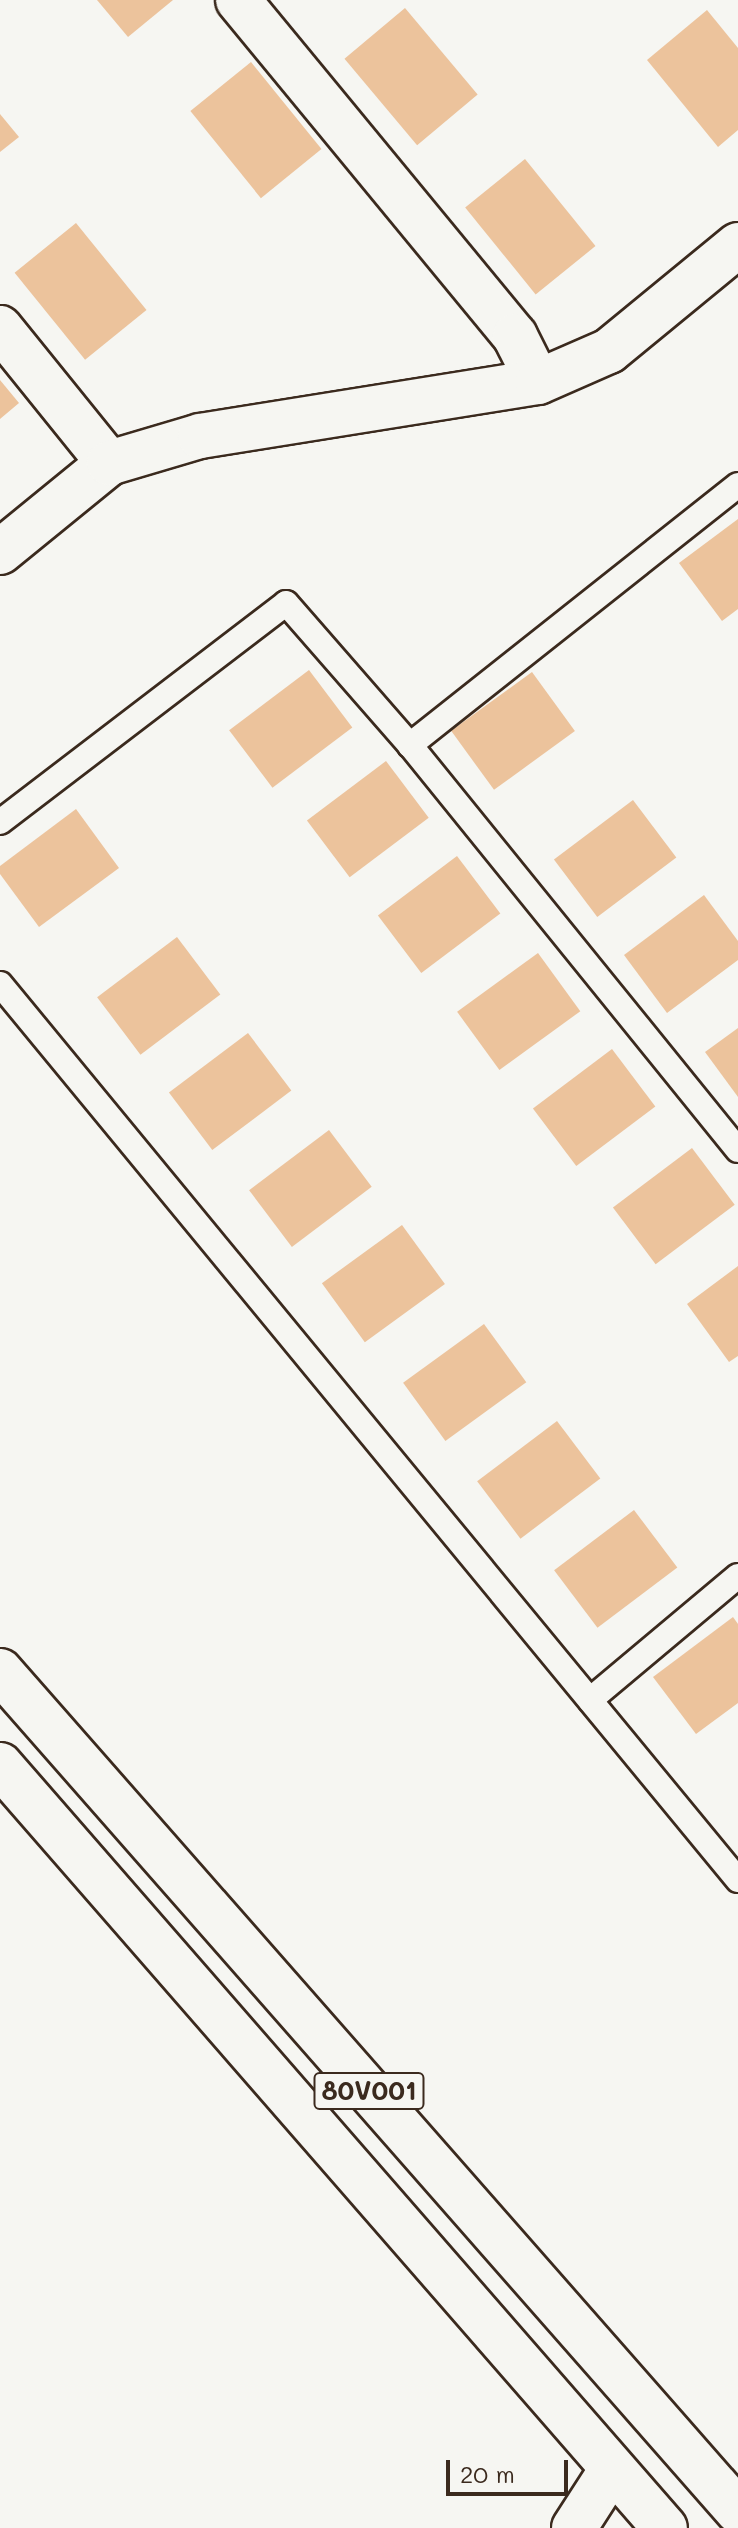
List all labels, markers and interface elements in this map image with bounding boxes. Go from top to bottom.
road number: 80V001 [313,2069,425,2113]
scale bar [450,2444,572,2494]
text: 20 m [460,2458,515,2489]

